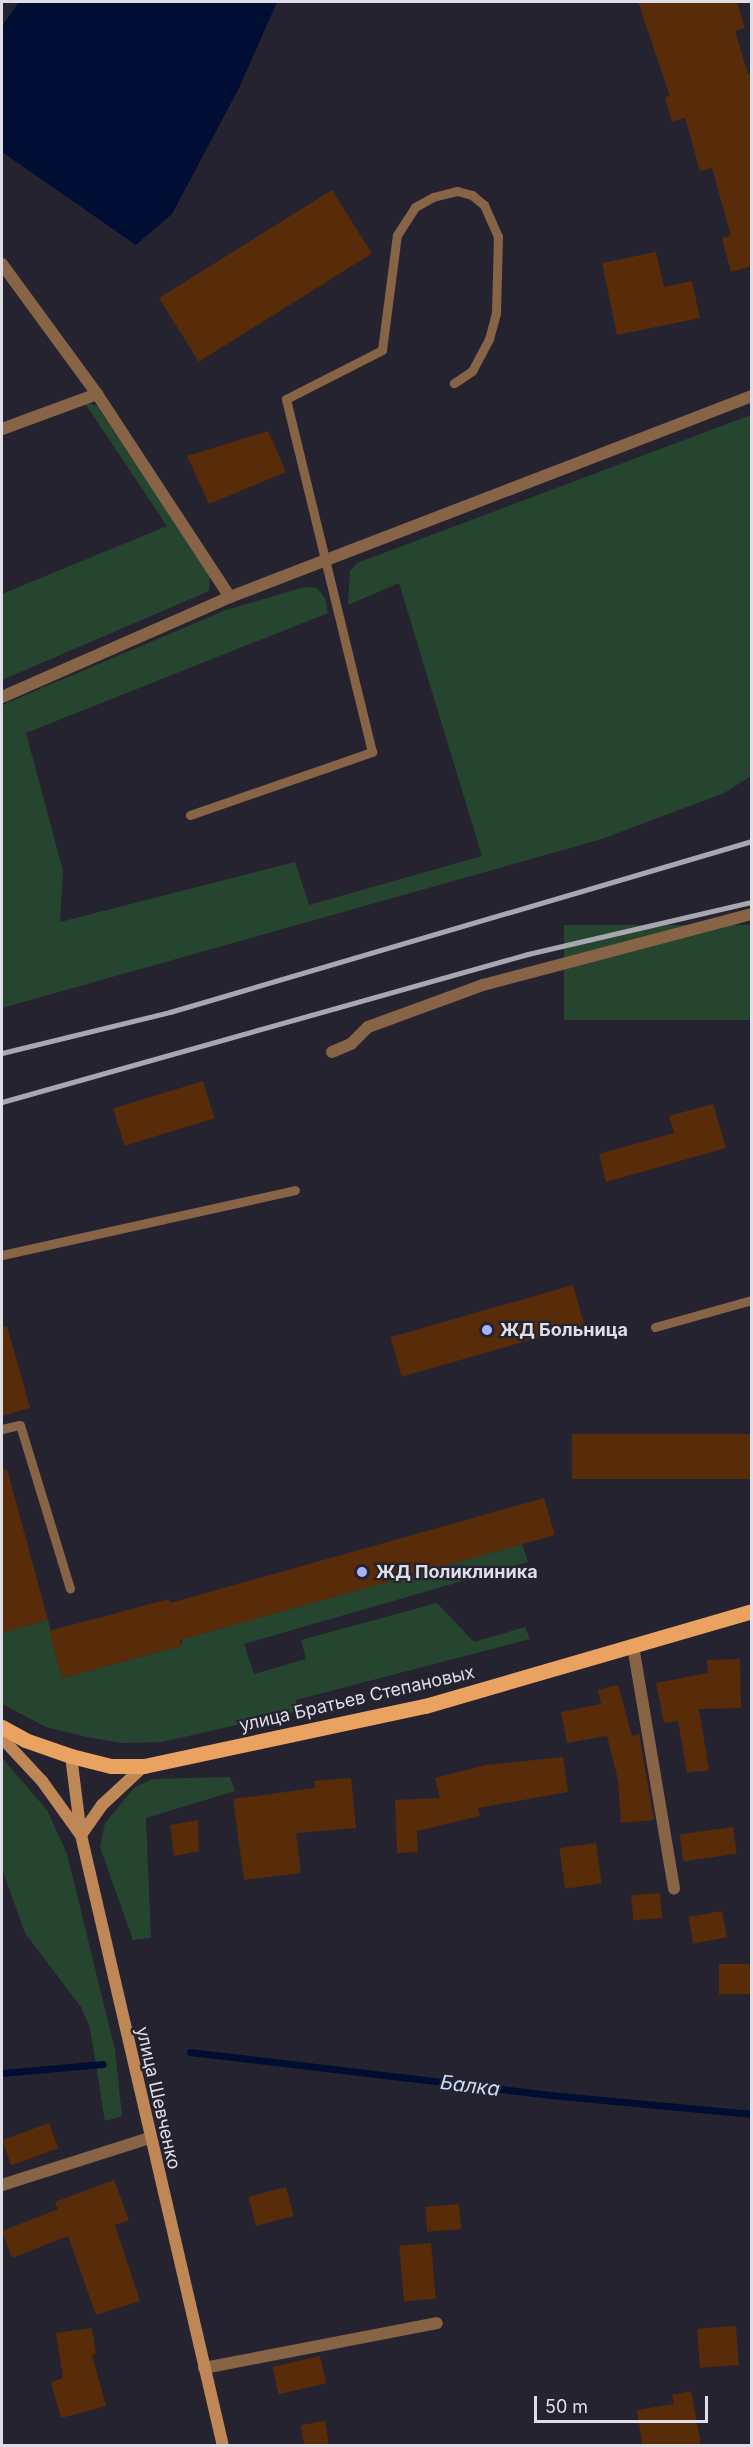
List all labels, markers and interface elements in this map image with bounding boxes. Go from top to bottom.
place label: ЖД Больница [500,1319,628,1341]
marker: ЖД Больница [478,1321,496,1339]
place label: ЖД Поликлиника [376,1561,538,1583]
marker: ЖД Поликлиника [353,1563,371,1581]
street label: улица Братьев Степановых [237,1661,477,1737]
street label: улица Шевченко [131,2025,185,2171]
water label: Балка [439,2070,501,2102]
scale bar [537,2384,711,2422]
text: 50 m [545,2396,588,2417]

